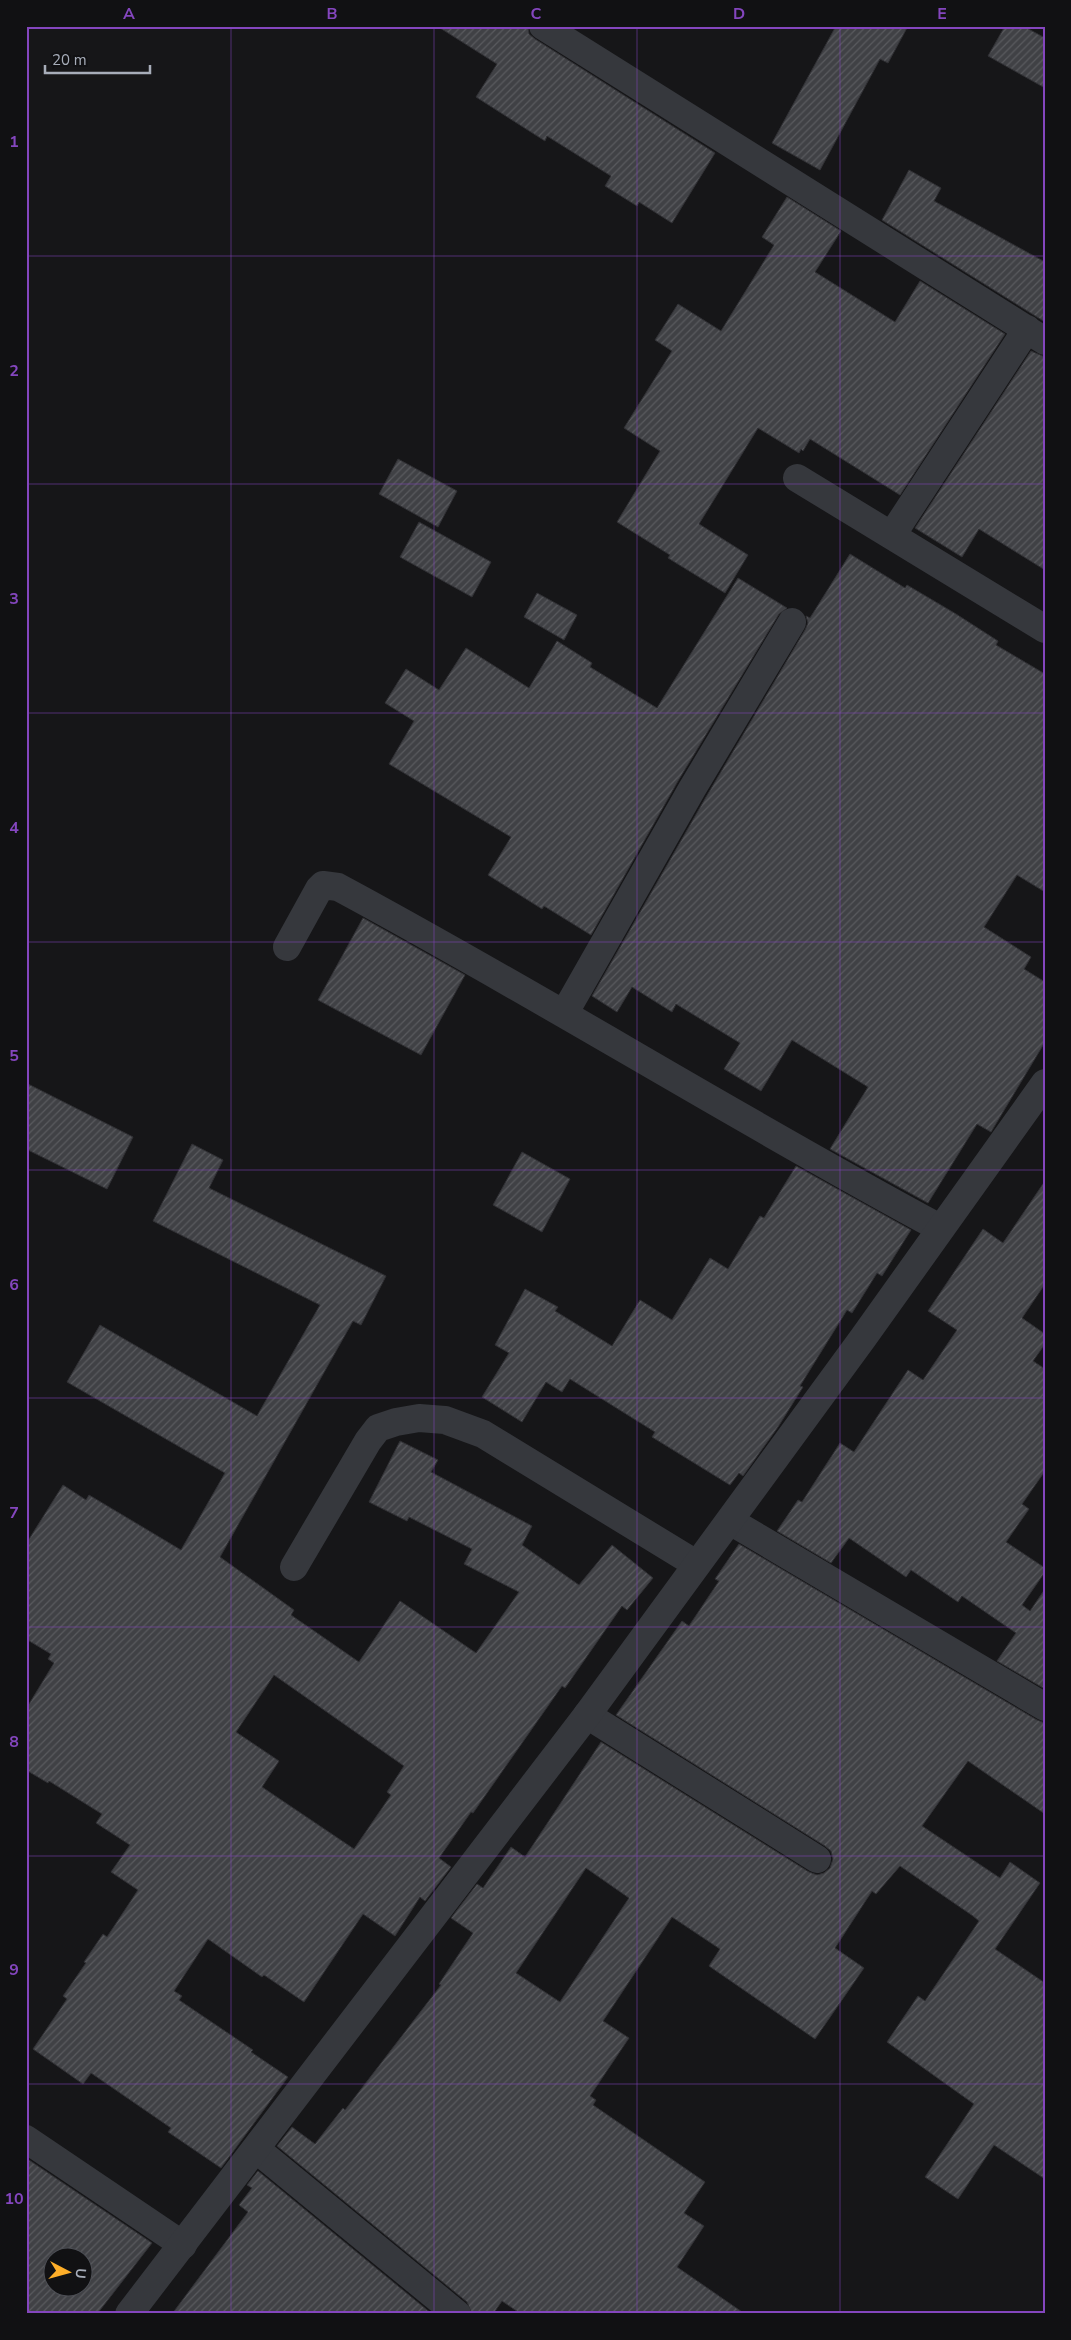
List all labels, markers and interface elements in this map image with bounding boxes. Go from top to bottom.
text: A [123,3,135,25]
text: B [326,3,338,25]
text: C [531,3,542,25]
text: D [733,3,745,25]
text: E [937,3,947,25]
scale bar [45,42,150,74]
text: 20 m [52,50,87,70]
text: 1 [9,131,19,153]
text: 2 [9,360,19,382]
text: 3 [9,588,19,610]
text: 4 [9,817,19,839]
text: 5 [9,1045,19,1067]
text: 6 [9,1274,19,1296]
text: 7 [9,1502,19,1524]
text: 8 [9,1731,19,1753]
text: 9 [9,1959,19,1981]
text: 10 [4,2188,24,2210]
north arrow [42,2248,92,2298]
text: U [70,2267,90,2279]

